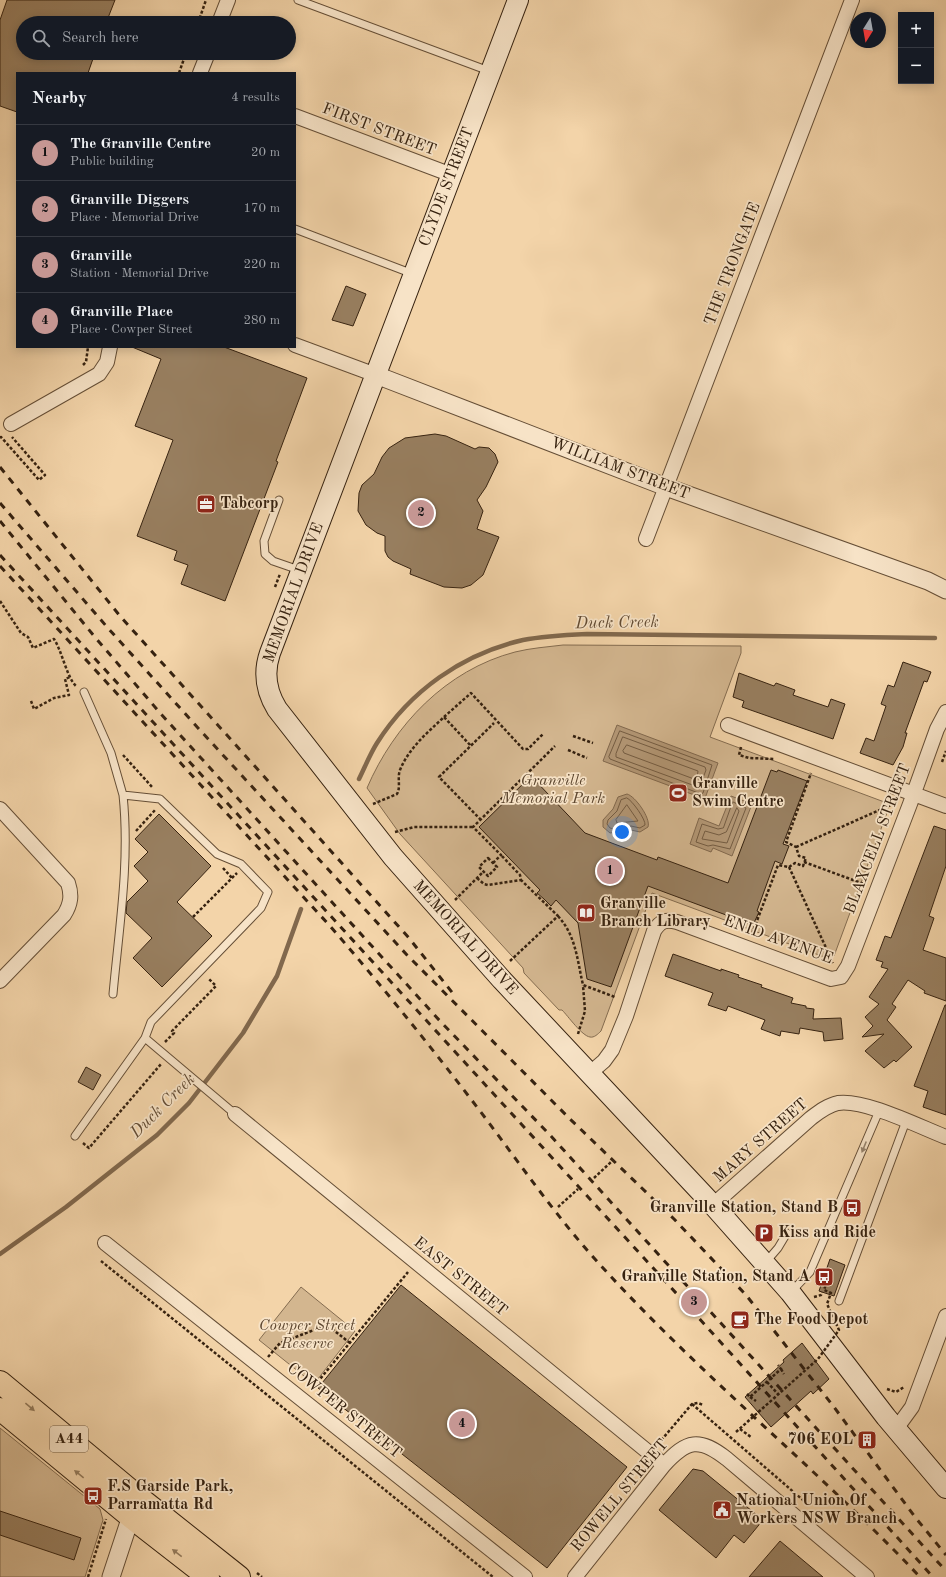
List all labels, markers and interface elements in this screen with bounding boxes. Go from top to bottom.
north arrow [850,12,886,48]
map controls [898,12,934,84]
button: + [898,12,934,48]
search box [16,16,296,60]
icon: search [30,27,52,49]
text: Search here [62,31,139,46]
button: − [898,48,934,84]
text: Nearby [32,90,87,107]
text: 4 results [231,91,280,104]
street label: FIRST STREET [320,101,438,159]
street label: CLYDE STREET [417,125,477,249]
text: The Granville Centre [70,137,211,152]
text: 1 [41,146,49,159]
text: 20 m [251,146,280,159]
text: Public building [70,155,154,168]
text: Granville Diggers [70,193,189,208]
street label: THE TRONGATE [702,200,764,328]
text: 2 [41,202,49,215]
text: 170 m [243,202,280,215]
text: Place · Memorial Drive [70,211,199,224]
text: Granville [70,249,132,264]
text: 3 [41,258,49,271]
text: 220 m [243,258,280,271]
text: Station · Memorial Drive [70,267,209,280]
text: Granville Place [70,305,173,320]
text: 4 [41,314,49,327]
text: 280 m [243,314,280,327]
text: Place · Cowper Street [70,323,193,336]
street label: WILLIAM STREET [548,435,692,503]
office icon: Tabcorp [195,493,217,515]
place label: Tabcorp [220,496,278,512]
pin: 2 [408,498,434,528]
street label: MEMORIAL DRIVE [261,521,327,665]
water label: Duck Creek [574,614,659,632]
street label: BLAXCELL STREET [842,762,914,916]
park label: Granville Memorial Park [500,773,605,807]
place label: Granville Swim Centre [692,776,784,810]
sports icon: Granville Swim Centre [667,782,689,804]
your location [612,822,632,842]
pin: 1 [597,856,623,886]
street label: MEMORIAL DRIVE [410,878,520,998]
place label: Granville Branch Library [600,896,711,930]
library icon: Granville Branch Library [575,902,597,924]
street label: ENID AVENUE [721,913,835,967]
water label: Duck Creek [127,1070,199,1142]
street label: MARY STREET [711,1096,811,1186]
one-way arrow [860,1142,866,1154]
bus stop icon: Granville Station, Stand B [841,1197,863,1219]
place label: Granville Station, Stand B [650,1200,838,1216]
parking icon: Kiss and Ride [753,1222,775,1244]
place label: Kiss and Ride [778,1225,876,1241]
street label: EAST STREET [410,1234,510,1320]
bus stop icon: Granville Station, Stand A [813,1266,835,1288]
place label: Granville Station, Stand A [621,1269,810,1285]
pin: 3 [681,1287,707,1317]
cafe icon: The Food Depot [729,1309,751,1331]
place label: The Food Depot [754,1312,869,1328]
park label: Cowper Street Reserve [259,1318,356,1352]
street label: COWPER STREET [284,1360,404,1462]
one-way arrow [25,1402,35,1411]
pin: 4 [449,1409,475,1439]
road number: A44 [50,1426,88,1452]
building icon: 706 EOL [856,1429,878,1451]
place label: 706 EOL [788,1432,853,1448]
street label: ROWELL STREET [568,1437,672,1555]
one-way arrow [74,1470,85,1479]
place label: F.S Garside Park, Parramatta Rd [107,1479,233,1513]
bus stop icon: F.S Garside Park, Parramatta Rd [82,1485,104,1507]
place label: National Union Of Workers NSW Branch [736,1493,897,1527]
public building icon: National Union Of Workers NSW Branch [711,1499,733,1521]
one-way arrow [172,1549,183,1557]

